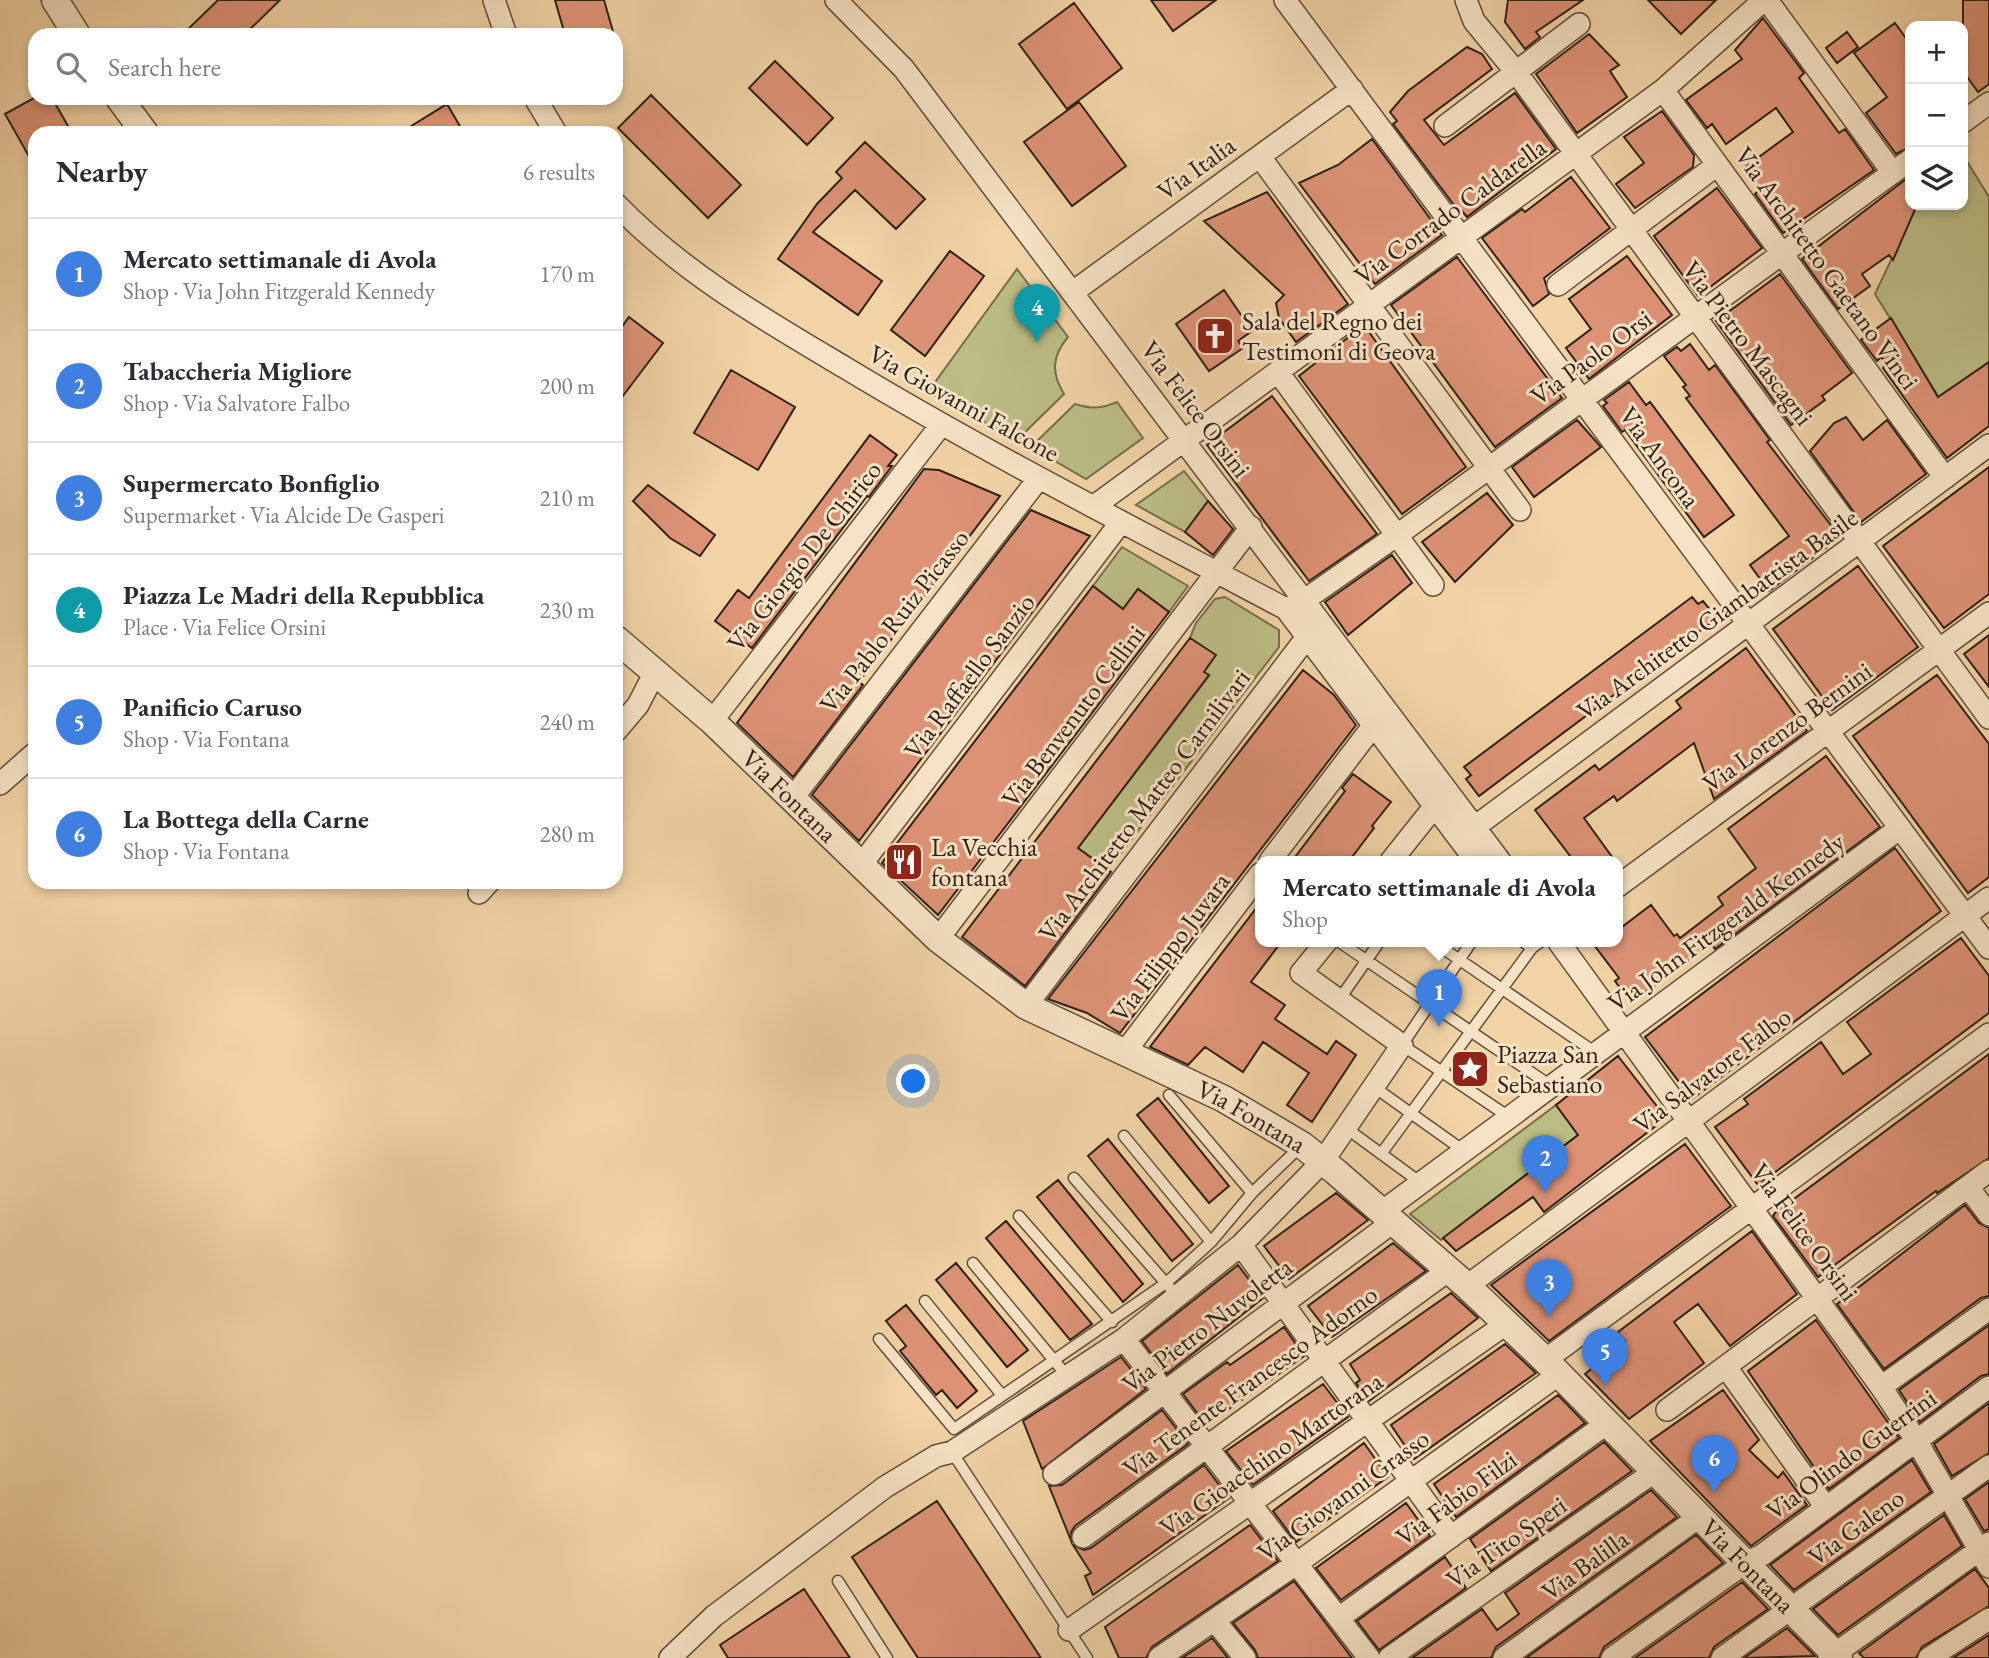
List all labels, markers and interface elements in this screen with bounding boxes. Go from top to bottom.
map controls [1905,21,1968,210]
button: + [1905,21,1968,84]
search box [28,28,623,105]
icon: search [52,48,90,86]
text: Search here [108,50,221,84]
button: − [1905,84,1968,147]
street label: Via Italia [1150,128,1243,208]
street label: Via Corrado Caldarella [1347,129,1553,292]
street label: Via Architetto Gaetano Vinci [1727,140,1927,396]
button: layers [1905,147,1968,210]
text: Nearby [56,152,148,191]
text: 6 results [523,157,595,187]
text: Mercato settimanale di Avola [123,242,437,276]
street label: Via Pietro Mascagni [1675,254,1821,432]
text: 1 [73,259,85,289]
text: 170 m [539,259,595,289]
text: Shop · Via John Fitzgerald Kennedy [123,276,435,306]
pin: 4 [1014,284,1060,342]
street label: Via Paolo Orsi [1523,301,1659,413]
place label: Sala del Regno dei Testimoni di Geova [1242,304,1436,368]
church icon: Sala del Regno dei Testimoni di Geova [1194,315,1236,357]
street label: Via Felice Orsini [1133,334,1259,484]
street label: Via Giovanni Falcone [863,336,1065,470]
text: Tabaccheria Migliore [123,354,352,388]
text: 2 [73,371,85,401]
text: 200 m [539,371,595,401]
text: Shop · Via Salvatore Falbo [123,388,350,418]
street label: Via Ancona [1612,399,1709,515]
street label: Via Giorgio De Chirico [719,454,889,658]
text: Supermercato Bonfiglio [123,466,380,500]
text: 3 [73,483,85,513]
text: 210 m [539,483,595,513]
text: Supermarket · Via Alcide De Gasperi [123,500,445,530]
street label: Via Architetto Giambattista Basile [1570,500,1864,728]
street label: Via Pablo Ruiz Picasso [812,522,976,720]
text: Piazza Le Madri della Repubblica [123,578,484,612]
street label: Via Raffaello Sanzio [896,587,1042,765]
text: 4 [73,595,85,625]
text: 230 m [539,595,595,625]
text: Place · Via Felice Orsini [123,612,326,642]
street label: Via Benvenuto Cellini [993,618,1153,814]
street label: Via Lorenzo Bernini [1695,654,1879,800]
street label: Via Architetto Matteo Carnilivari [1030,662,1258,948]
text: Panificio Caruso [123,690,302,724]
text: 5 [73,707,85,737]
text: 240 m [539,707,595,737]
text: Shop · Via Fontana [123,724,289,754]
street label: Via Fontana [734,742,845,850]
text: La Bottega della Carne [123,802,369,836]
text: 6 [73,819,85,849]
text: 280 m [539,819,595,849]
street label: Via John Fitzgerald Kennedy [1601,824,1852,1020]
place label: La Vecchia fontana [931,830,1038,894]
text: Shop · Via Fontana [123,836,289,866]
restaurant icon: La Vecchia fontana [883,841,925,883]
popup [1255,856,1623,947]
street label: Via Filippo Juvara [1102,865,1238,1029]
text: Mercato settimanale di Avola [1282,870,1596,904]
text: Shop [1282,904,1328,934]
pin: 1 [1416,969,1462,1027]
street label: Via Salvatore Falbo [1626,999,1798,1141]
place label: Piazza San Sebastiano [1497,1037,1602,1101]
place icon: Piazza San Sebastiano [1449,1048,1491,1090]
your location [896,1064,930,1098]
street label: Via Fontana [1191,1072,1313,1161]
pin: 2 [1522,1135,1568,1193]
street label: Via Felice Orsini [1743,1156,1867,1308]
street label: Via Pietro Nuvoletta [1115,1249,1300,1400]
pin: 3 [1526,1259,1572,1317]
street label: Via Tenente Francesco Adorno [1116,1277,1384,1485]
pin: 5 [1582,1328,1628,1386]
street label: Via Gioacchino Martorana [1153,1364,1390,1544]
street label: Via Olindo Guerrini [1759,1381,1943,1527]
street label: Via Giovanni Grasso [1250,1421,1436,1569]
pin: 6 [1691,1435,1737,1493]
street label: Via Fabio Filzi [1389,1443,1523,1553]
street label: Via Galeno [1801,1481,1911,1573]
street label: Via Tito Speri [1439,1488,1573,1596]
street label: Via Fontana [1694,1511,1803,1621]
street label: Via Balilla [1535,1521,1636,1608]

